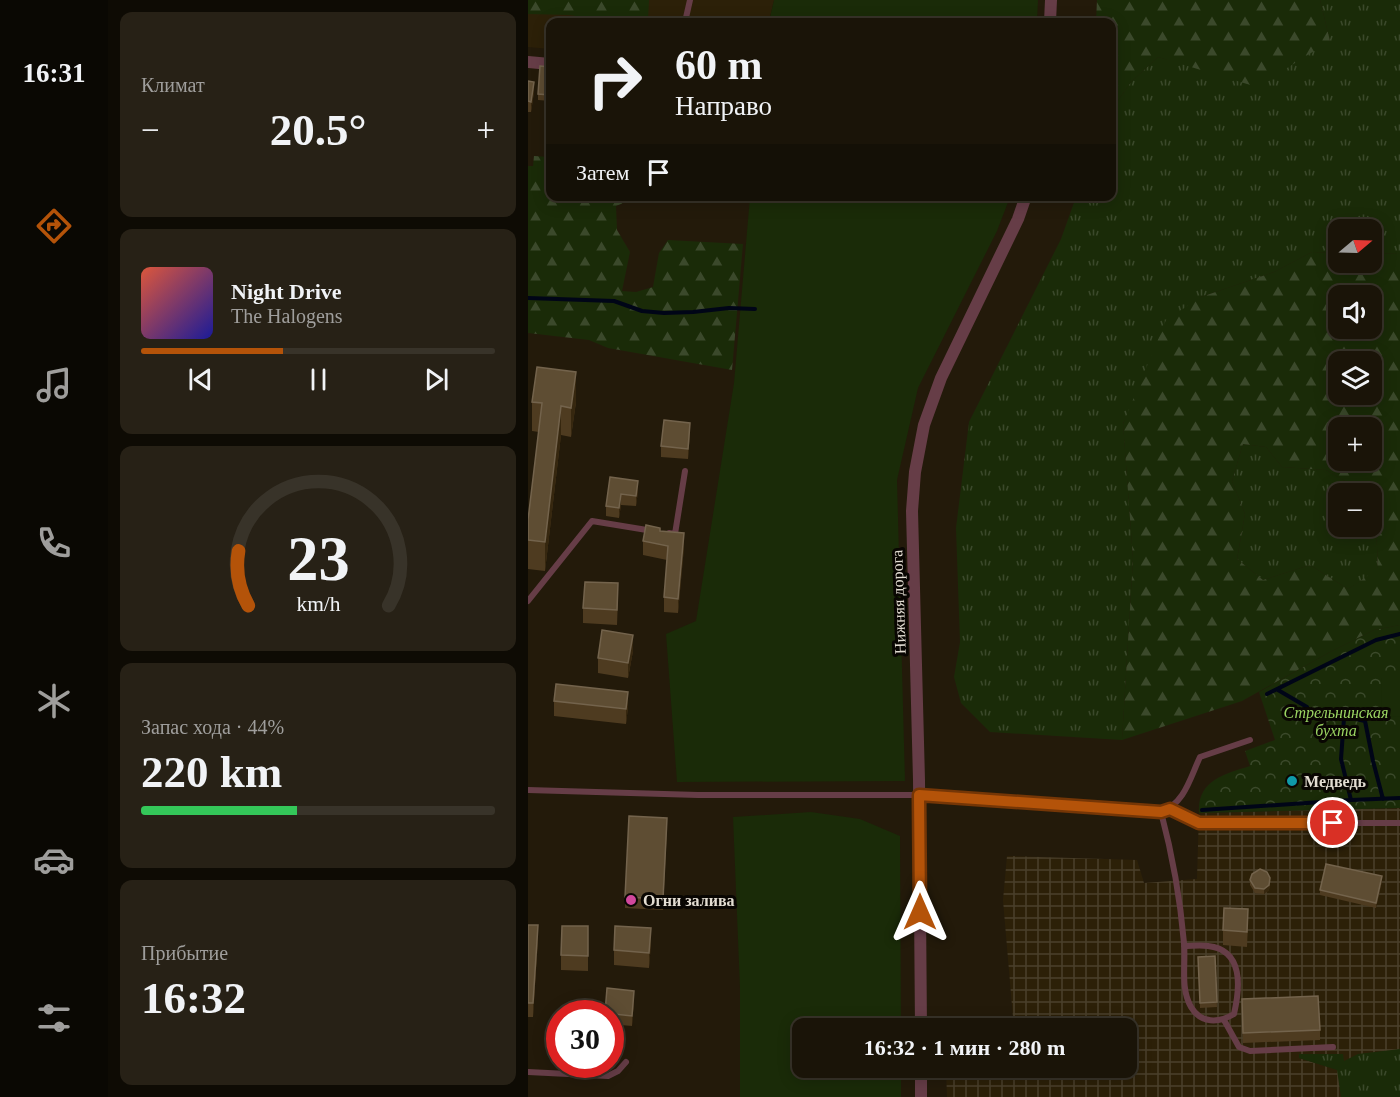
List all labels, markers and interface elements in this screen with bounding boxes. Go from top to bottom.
icon: right [576,42,654,120]
text: 60 m [675,42,763,88]
text: 16:31 [23,58,86,88]
text: Климат [141,74,205,96]
text: Направо [675,91,772,121]
text: 20.5° [270,105,366,155]
text: − [141,112,160,148]
text: + [476,112,495,148]
icon: arrive [642,156,675,189]
text: Затем [576,160,630,185]
icon: directions [33,205,75,247]
north arrow [1328,219,1382,273]
map controls [1328,219,1382,537]
text: Night Drive [231,279,342,304]
button: sound [1328,285,1382,339]
text: The Halogens [231,305,343,327]
button: layers [1328,351,1382,405]
icon: previous [184,363,217,396]
icon: pause [302,363,335,396]
icon: next [420,363,453,396]
icon: music [33,364,75,406]
button: + [1328,417,1382,471]
button: − [1328,483,1382,537]
icon: phone [33,522,75,564]
text: 23 [287,524,349,593]
street label: Нижняя дорога [888,550,910,654]
text: km/h [296,592,340,616]
icon: climate [33,680,75,722]
park label: Стрельнинская бухта [1284,704,1388,740]
text: Запас хода · 44% [141,716,284,738]
text: 220 km [141,747,282,797]
place label: Медведь [1304,773,1367,790]
marker: Медведь [1285,774,1299,788]
pin [1307,797,1358,848]
icon: arrive [1316,806,1349,839]
icon: car [33,839,75,881]
position arrow [888,880,952,944]
place label: Огни залива [643,892,735,909]
marker: Огни залива [624,893,638,907]
text: Прибытие [141,942,228,964]
text: 16:32 [141,973,246,1023]
icon: filters [33,997,75,1039]
speed limit sign: 30 [546,1000,624,1078]
text: 16:32 · 1 мин · 280 m [864,1035,1065,1060]

